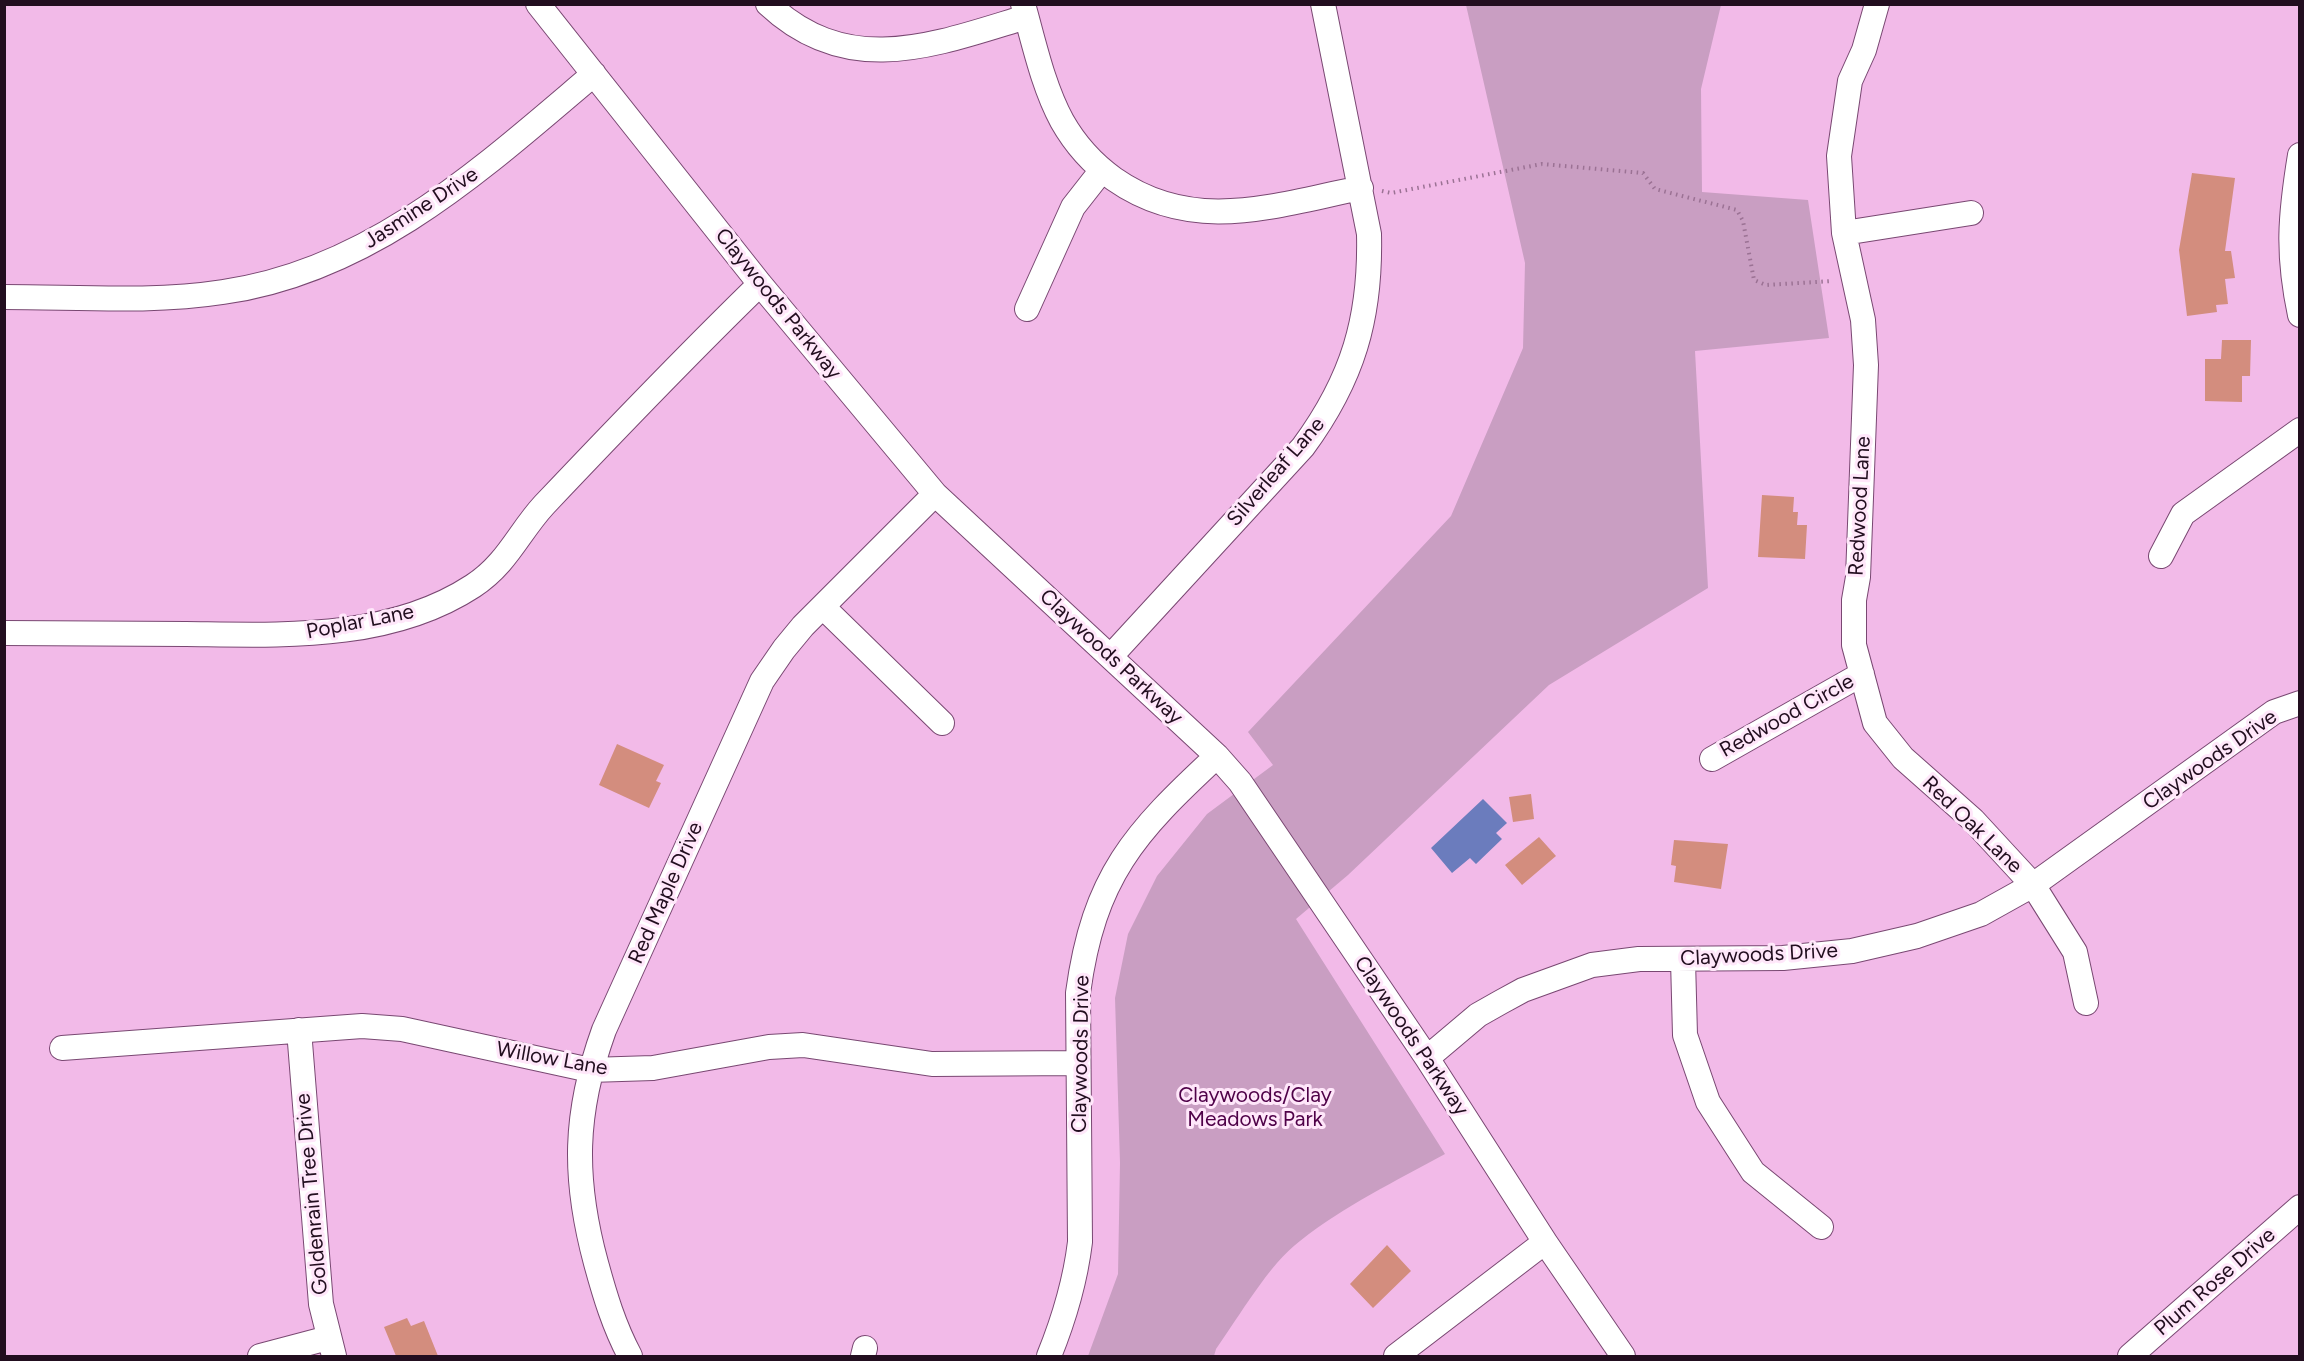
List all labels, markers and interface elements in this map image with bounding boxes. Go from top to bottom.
street label: Jasmine Drive [359,162,483,254]
street label: Claywoods Parkway [709,223,847,385]
street label: Silverleaf Lane [1222,412,1330,532]
street label: Redwood Lane [1844,436,1876,576]
street label: Claywoods Parkway [1034,584,1188,730]
street label: Poplar Lane [304,599,416,645]
street label: Redwood Circle [1715,669,1859,763]
street label: Claywoods Drive [2138,704,2282,816]
street label: Red Oak Lane [1917,771,2027,879]
street label: Red Maple Drive [623,818,709,968]
street label: Claywoods Drive [1680,938,1838,972]
street label: Claywoods Parkway [1348,951,1474,1121]
street label: Claywoods Drive [1067,975,1095,1133]
street label: Willow Lane [494,1037,610,1081]
park label: Claywoods/Clay Meadows Park [1178,1083,1332,1133]
street label: Goldenrain Tree Drive [291,1092,333,1296]
street label: Plum Rose Drive [2149,1223,2281,1341]

